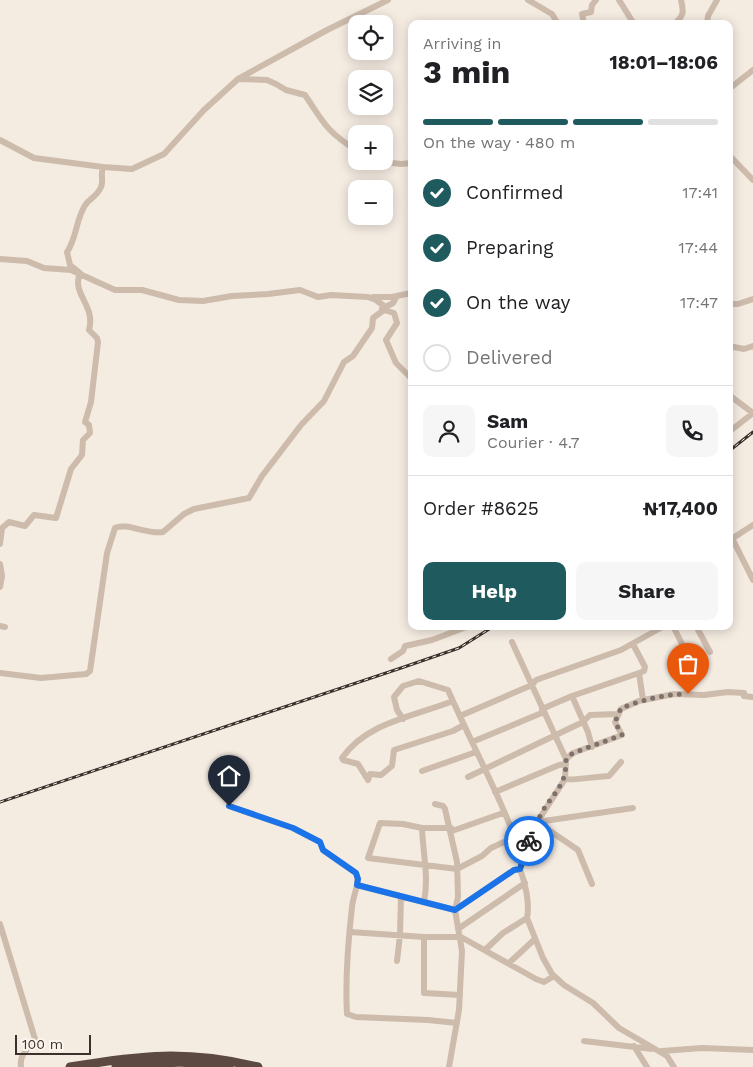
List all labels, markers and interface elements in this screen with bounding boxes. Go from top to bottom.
map controls [348,15,393,225]
button: locate [348,15,393,60]
text: Arriving in [423,34,501,53]
text: 18:01–18:06 [610,51,718,74]
text: 3 min [423,53,510,91]
button: layers [348,70,393,115]
button: + [348,125,393,170]
text: On the way · 480 m [423,133,575,152]
icon: check [423,179,451,207]
button: − [348,180,393,225]
text: Confirmed [466,181,563,204]
text: 17:41 [682,183,718,202]
icon: check [423,234,451,262]
text: Preparing [466,236,553,259]
text: 17:44 [678,238,718,257]
icon: check [423,289,451,317]
text: On the way [466,291,570,314]
text: 17:47 [680,293,718,312]
text: Delivered [466,346,553,369]
button: person [423,405,475,457]
button: phone [666,405,718,457]
text: Sam [487,410,528,433]
text: Courier · 4.7 [487,433,580,452]
text: Order #8625 [423,497,539,520]
text: ₦17,400 [643,497,718,520]
button: Help [423,562,566,620]
button: Share [576,562,718,620]
pin [667,643,709,694]
icon: bag [674,650,702,678]
pin [208,755,250,806]
icon: home [215,762,243,790]
courier [504,816,554,866]
icon: bike [515,827,543,855]
scale bar [15,1032,91,1055]
text: 100 m [22,1036,63,1052]

